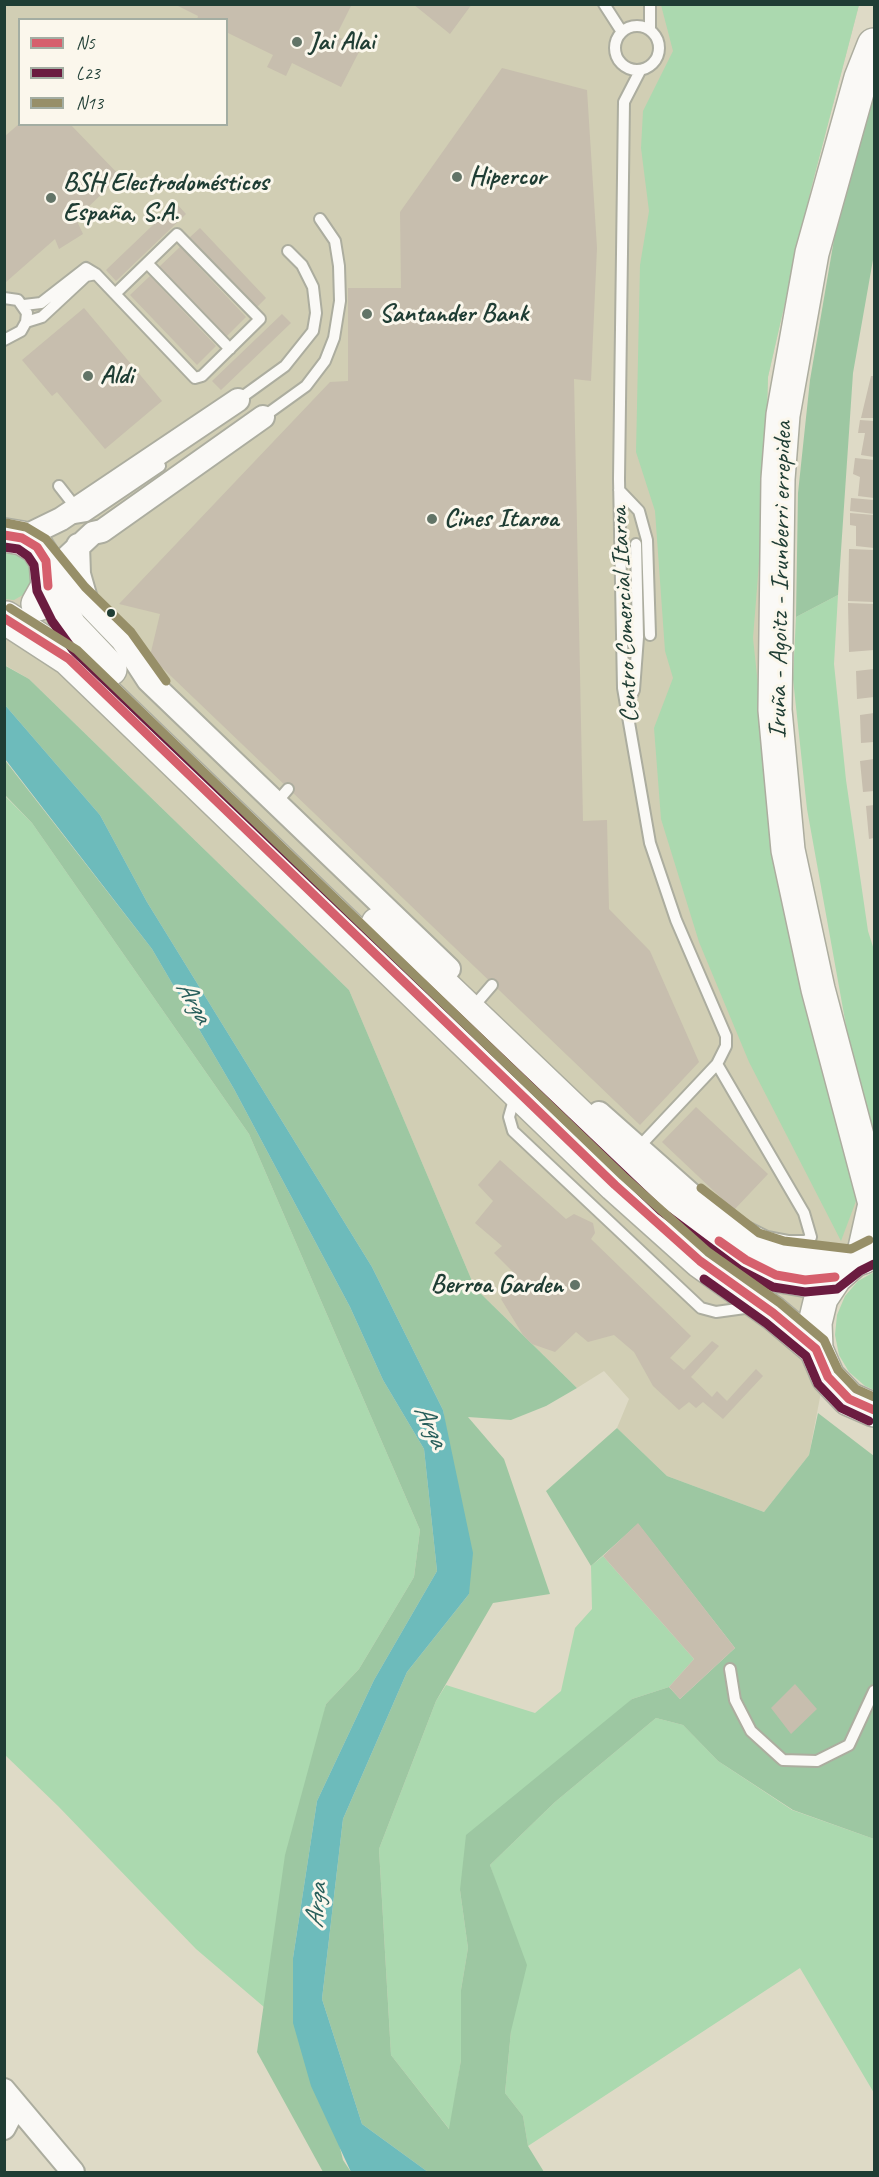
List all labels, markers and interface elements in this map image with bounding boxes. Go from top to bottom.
legend [18,18,228,126]
place label: Jai Alai [309,26,375,58]
text: N5 [76,32,95,54]
marker: Jai Alai [290,35,304,49]
text: L23 [76,62,100,84]
text: N13 [76,92,103,114]
place label: Hipercor [469,161,546,193]
place label: BSH Electrodomésticos España, S.A. [63,167,268,228]
marker: Hipercor [450,170,464,184]
marker: BSH Electrodomésticos España, S.A. [44,191,58,205]
place label: Santander Bank [379,298,528,330]
marker: Santander Bank [360,307,374,321]
place label: Aldi [100,360,133,392]
marker: Aldi [81,369,95,383]
street label: Iruña - Agoitz - Irunberri errepidea [763,421,799,739]
place label: Cines Itaroa [444,503,558,535]
street label: Centro Comercial Itaroa [604,506,646,724]
marker: Cines Itaroa [425,512,439,526]
unlabelled marker [105,607,117,619]
water label: Arga [168,975,218,1029]
place label: Berroa Garden [431,1269,563,1301]
marker: Berroa Garden [568,1278,582,1292]
water label: Arga [406,1399,454,1453]
water label: Arga [299,1882,335,1930]

